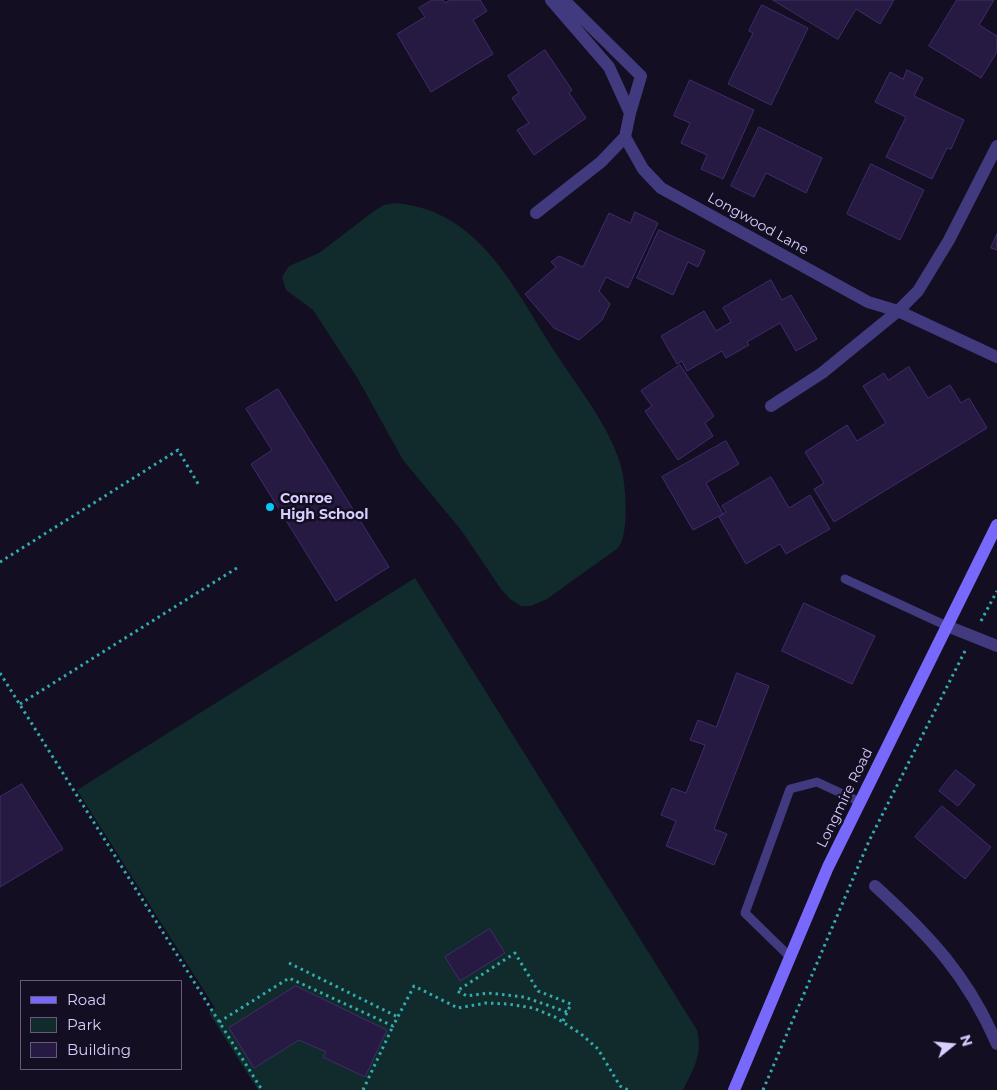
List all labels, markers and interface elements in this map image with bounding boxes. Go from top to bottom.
street label: Longwood Lane [704,189,812,259]
place label: Conroe High School [280,491,368,524]
marker: Conroe High School [264,501,276,513]
street label: Longmire Road [814,745,876,851]
legend [20,980,182,1070]
text: Road [67,990,106,1009]
text: Park [67,1015,101,1034]
north arrow [927,1020,977,1070]
text: N [956,1033,977,1049]
text: Building [67,1040,131,1059]

